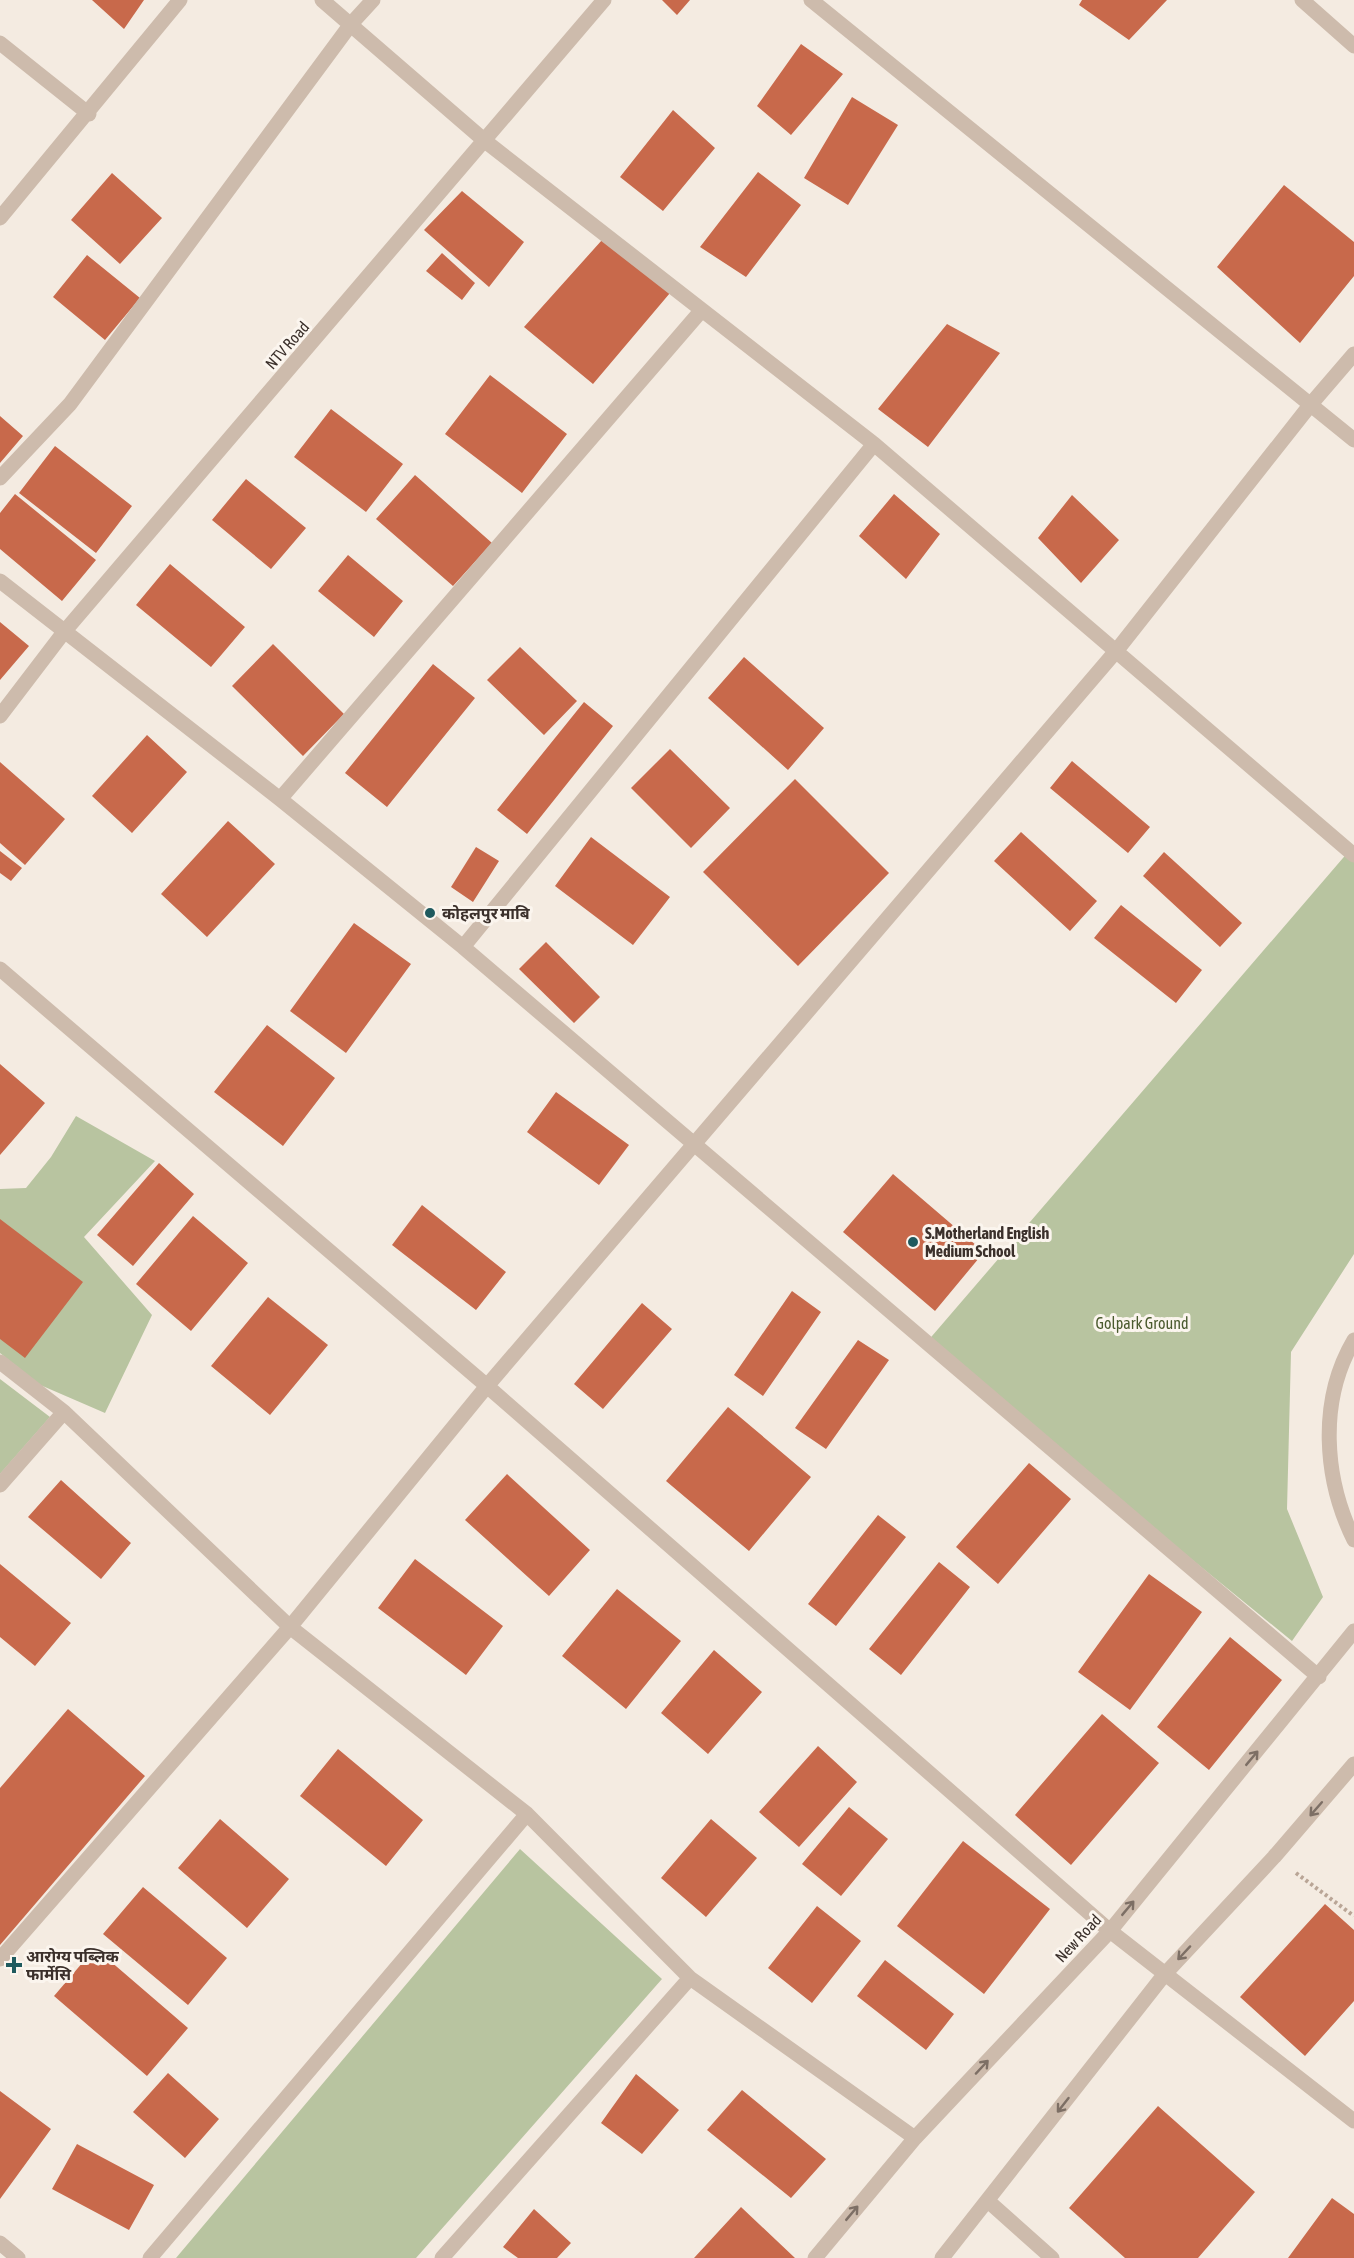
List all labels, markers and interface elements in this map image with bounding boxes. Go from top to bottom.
street label: NTV Road [261,318,313,372]
place label: कोहलपुर माबि [442,904,531,924]
marker: कोहलपुर माबि [423,906,437,920]
place label: S.Motherland English Medium School [925,1224,1049,1260]
marker: S.Motherland English Medium School [906,1235,920,1249]
park label: Golpark Ground [1095,1314,1189,1333]
one-way arrow [1245,1751,1259,1766]
one-way arrow [1309,1801,1323,1816]
one-way arrow [1121,1901,1134,1917]
street label: New Road [1051,1910,1105,1966]
one-way arrow [1177,1945,1191,1960]
place label: आरोग्य पब्लिक फार्मेसि [26,1947,120,1983]
marker: आरोग्य पब्लिक फार्मेसि [7,1958,21,1972]
one-way arrow [974,2060,989,2075]
one-way arrow [1056,2096,1069,2112]
one-way arrow [846,2205,859,2221]

